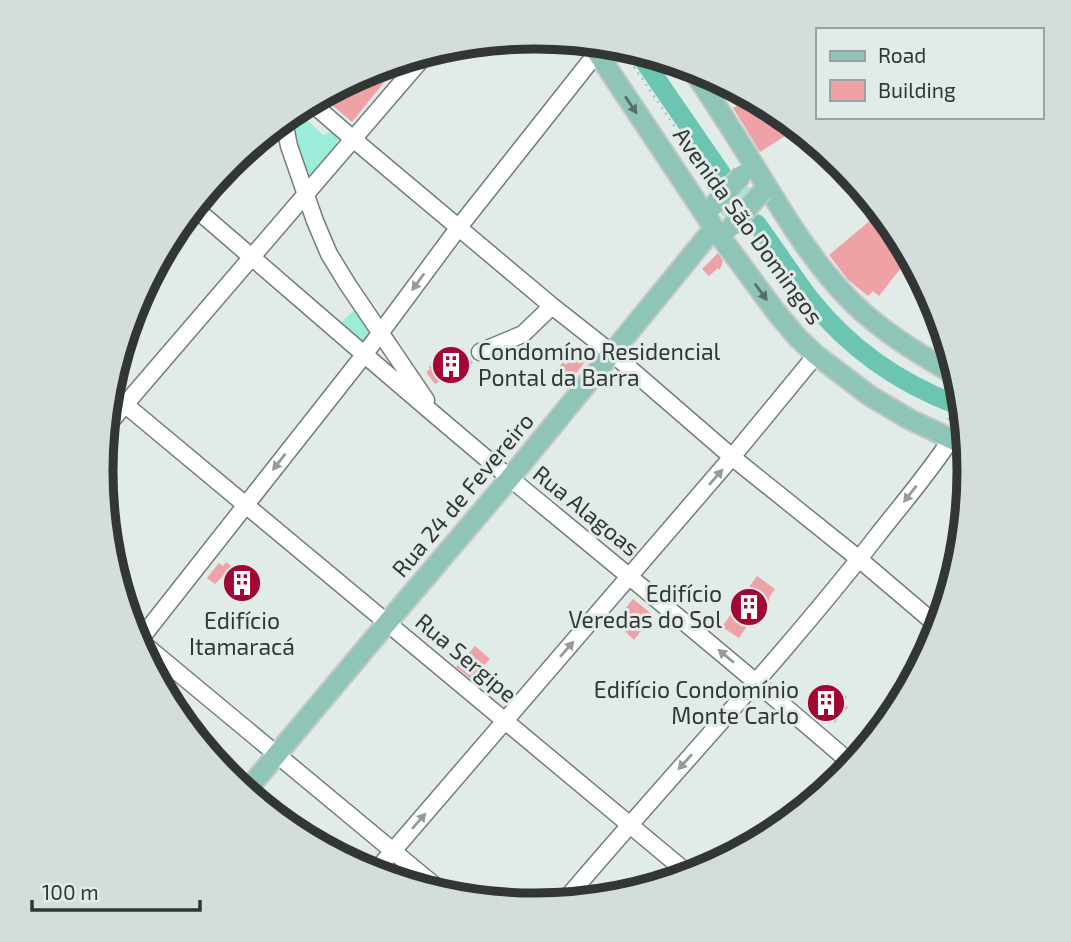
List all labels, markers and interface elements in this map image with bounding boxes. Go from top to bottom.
legend [816,28,1043,119]
text: Road [878,42,926,67]
text: Building [878,77,956,102]
one-way arrow [624,96,638,114]
street label: Avenida São Domingos [668,121,830,330]
one-way arrow [412,273,426,291]
one-way arrow [754,283,768,301]
place label: Condomíno Residencial Pontal da Barra [478,337,721,391]
building icon: Condomíno Residencial Pontal da Barra [430,344,472,386]
street label: Rua 24 de Fevereiro [385,407,539,582]
one-way arrow [272,453,287,471]
street label: Rua Alagoas [528,459,645,562]
one-way arrow [708,468,723,485]
one-way arrow [903,485,918,502]
building icon: Edifício Itamaracá [221,562,263,604]
place label: Edifício Veredas do Sol [568,579,722,633]
building icon: Edifício Veredas do Sol [728,586,770,628]
place label: Edifício Itamaracá [189,606,295,660]
street label: Rua Sergipe [410,607,523,708]
one-way arrow [559,640,575,658]
one-way arrow [717,649,734,664]
place label: Edifício Condomínio Monte Carlo [594,675,799,729]
building icon: Edifício Condomínio Monte Carlo [805,682,847,724]
one-way arrow [678,753,694,770]
one-way arrow [411,812,427,830]
scale bar [32,869,200,913]
text: 100 m [42,879,99,904]

